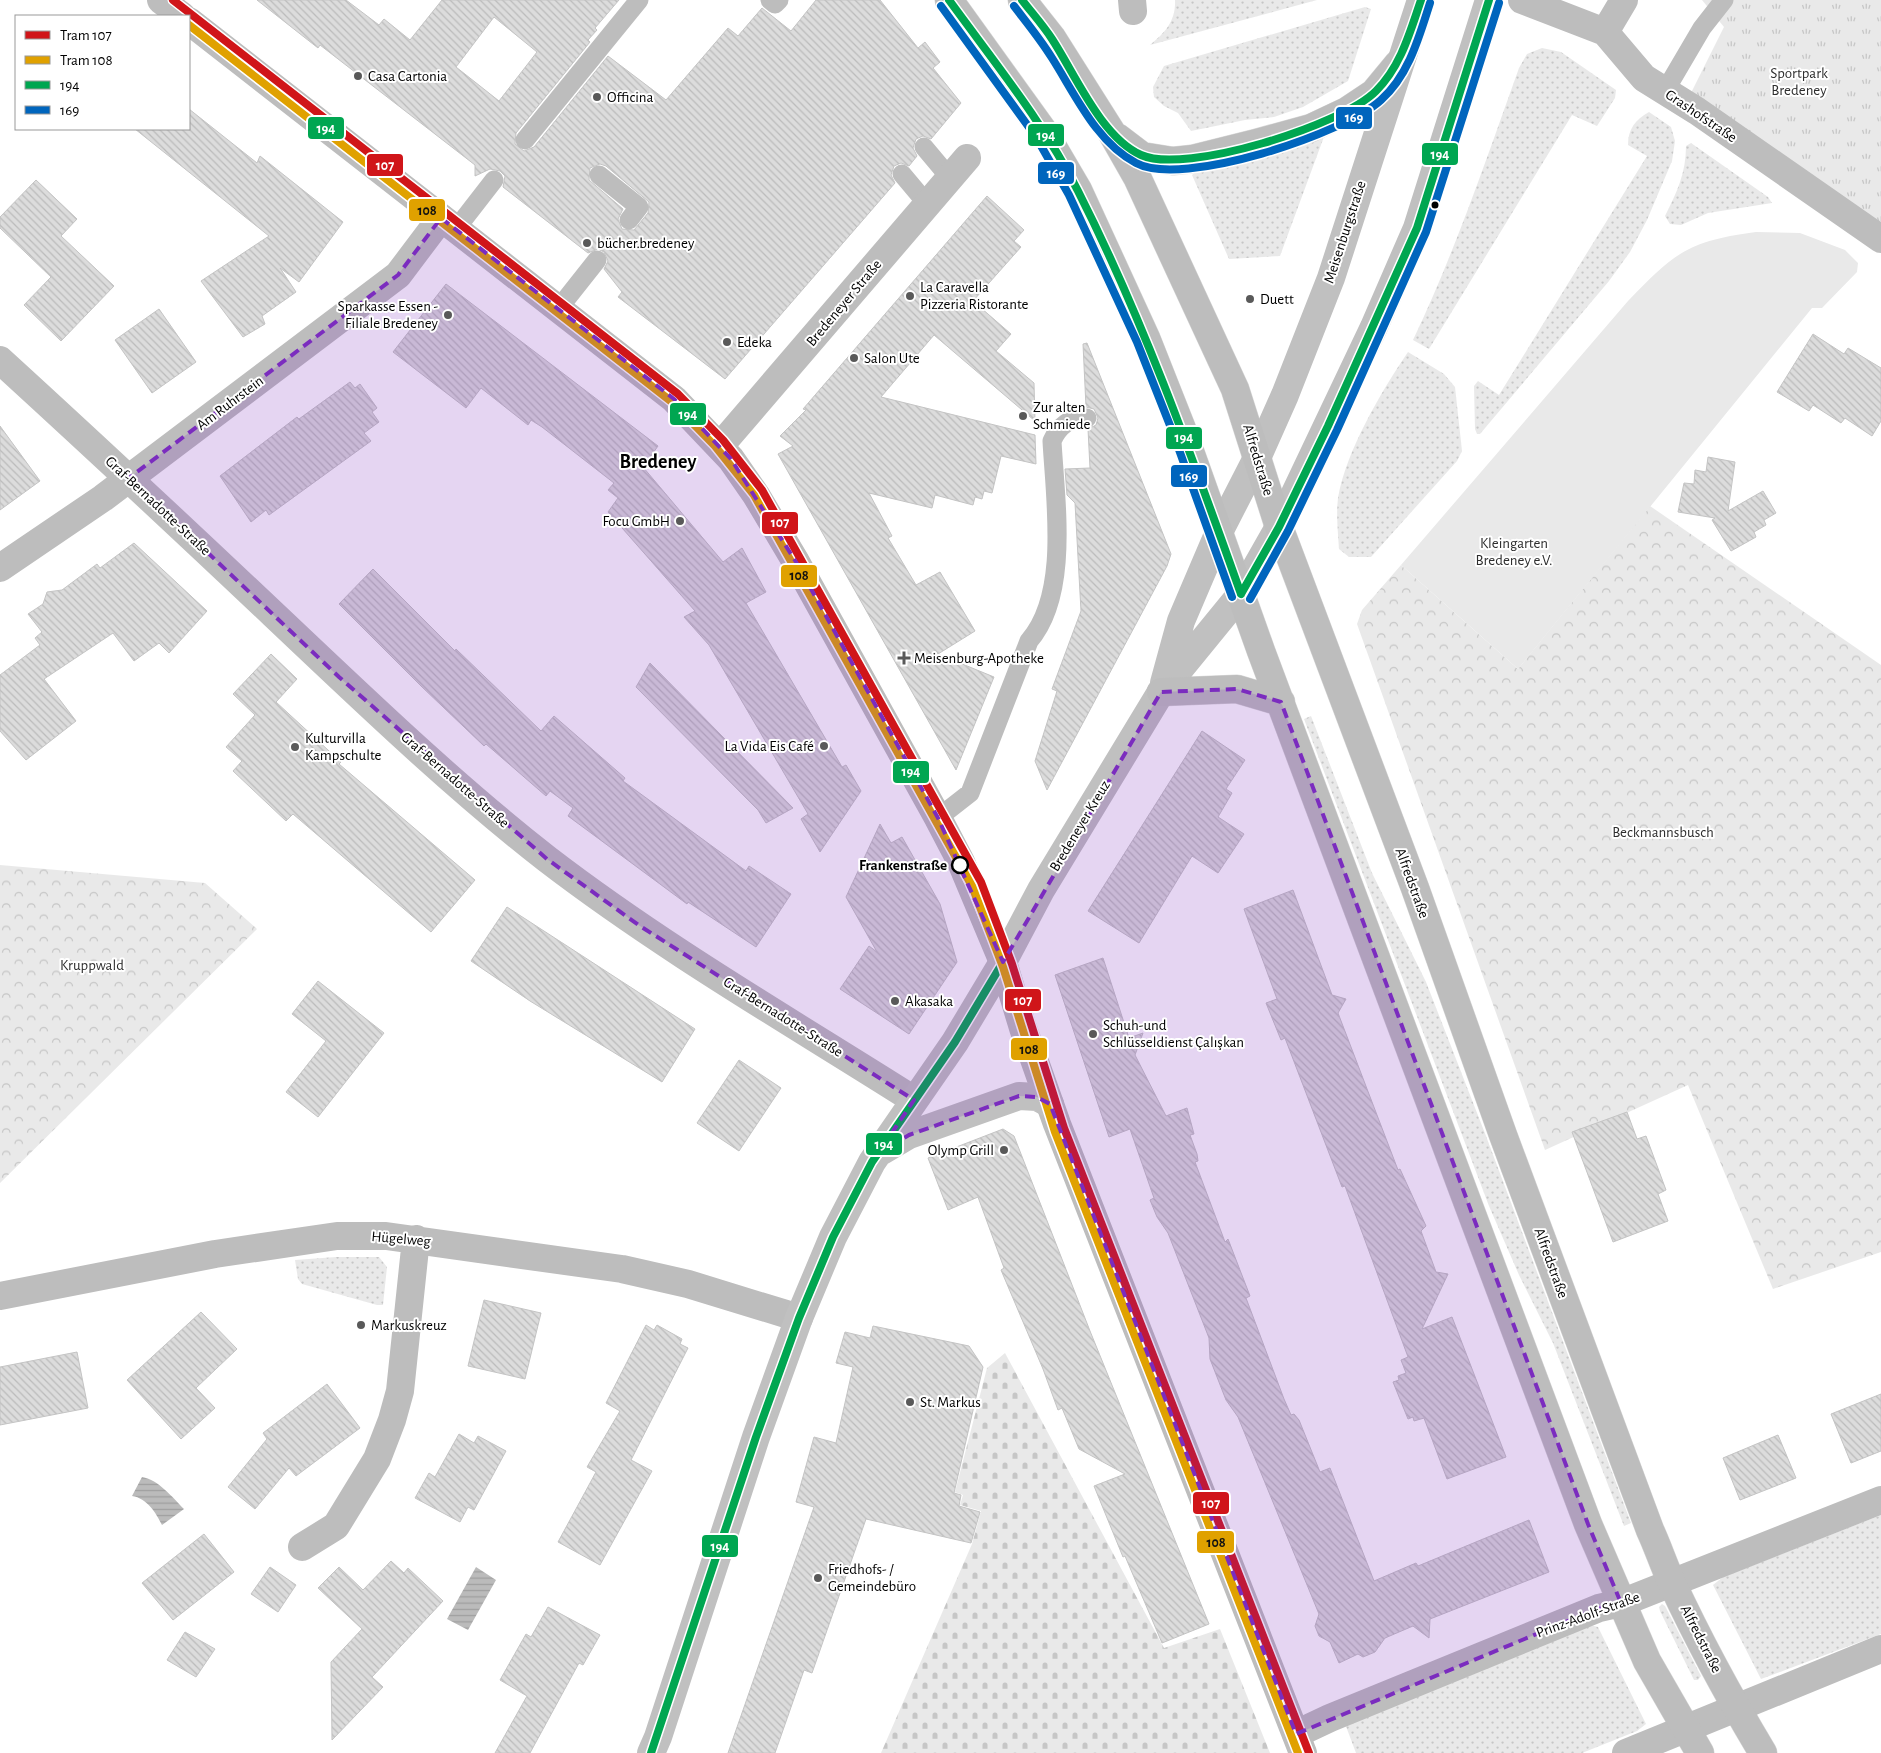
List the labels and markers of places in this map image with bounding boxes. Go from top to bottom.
place label: Casa Cartonia [368,69,447,84]
marker: Casa Cartonia [352,70,364,82]
place label: Officina [607,90,654,105]
marker: Officina [591,91,603,103]
unlabelled marker [1430,200,1440,210]
place label: bücher.bredeney [597,236,695,251]
marker: bücher.bredeney [581,237,593,249]
place label: La Caravella Pizzeria Ristorante [920,280,1028,312]
marker: La Caravella Pizzeria Ristorante [904,290,916,302]
place label: Duett [1260,292,1294,307]
marker: Duett [1244,293,1256,305]
place label: Sparkasse Essen - Filiale Bredeney [338,299,439,331]
marker: Sparkasse Essen - Filiale Bredeney [442,309,454,321]
place label: Edeka [737,335,772,350]
marker: Edeka [721,336,733,348]
place label: Salon Ute [864,351,920,366]
marker: Salon Ute [848,352,860,364]
place label: Zur alten Schmiede [1033,400,1091,432]
marker: Zur alten Schmiede [1017,410,1029,422]
place label: Focu GmbH [602,514,670,529]
marker: Focu GmbH [674,515,686,527]
place label: Meisenburg-Apotheke [914,651,1044,666]
marker: Meisenburg-Apotheke [898,652,910,664]
place label: Kulturvilla Kampschulte [305,731,382,763]
place label: La Vida Eis Café [724,739,814,754]
marker: La Vida Eis Café [818,740,830,752]
marker: Kulturvilla Kampschulte [289,741,301,753]
marker: Frankenstraße [951,856,969,874]
place label: Frankenstraße [859,858,947,873]
place label: Akasaka [905,994,953,1009]
marker: Akasaka [889,995,901,1007]
place label: Schuh-und Schlüsseldienst Çalışkan [1103,1018,1244,1050]
marker: Schuh-und Schlüsseldienst Çalışkan [1087,1028,1099,1040]
place label: Olymp Grill [928,1143,994,1158]
marker: Olymp Grill [998,1144,1010,1156]
place label: Markuskreuz [371,1318,447,1333]
marker: Markuskreuz [355,1319,367,1331]
place label: St. Markus [920,1395,981,1410]
marker: St. Markus [904,1396,916,1408]
place label: Friedhofs- / Gemeindebüro [828,1562,916,1594]
marker: Friedhofs- / Gemeindebüro [812,1572,824,1584]

